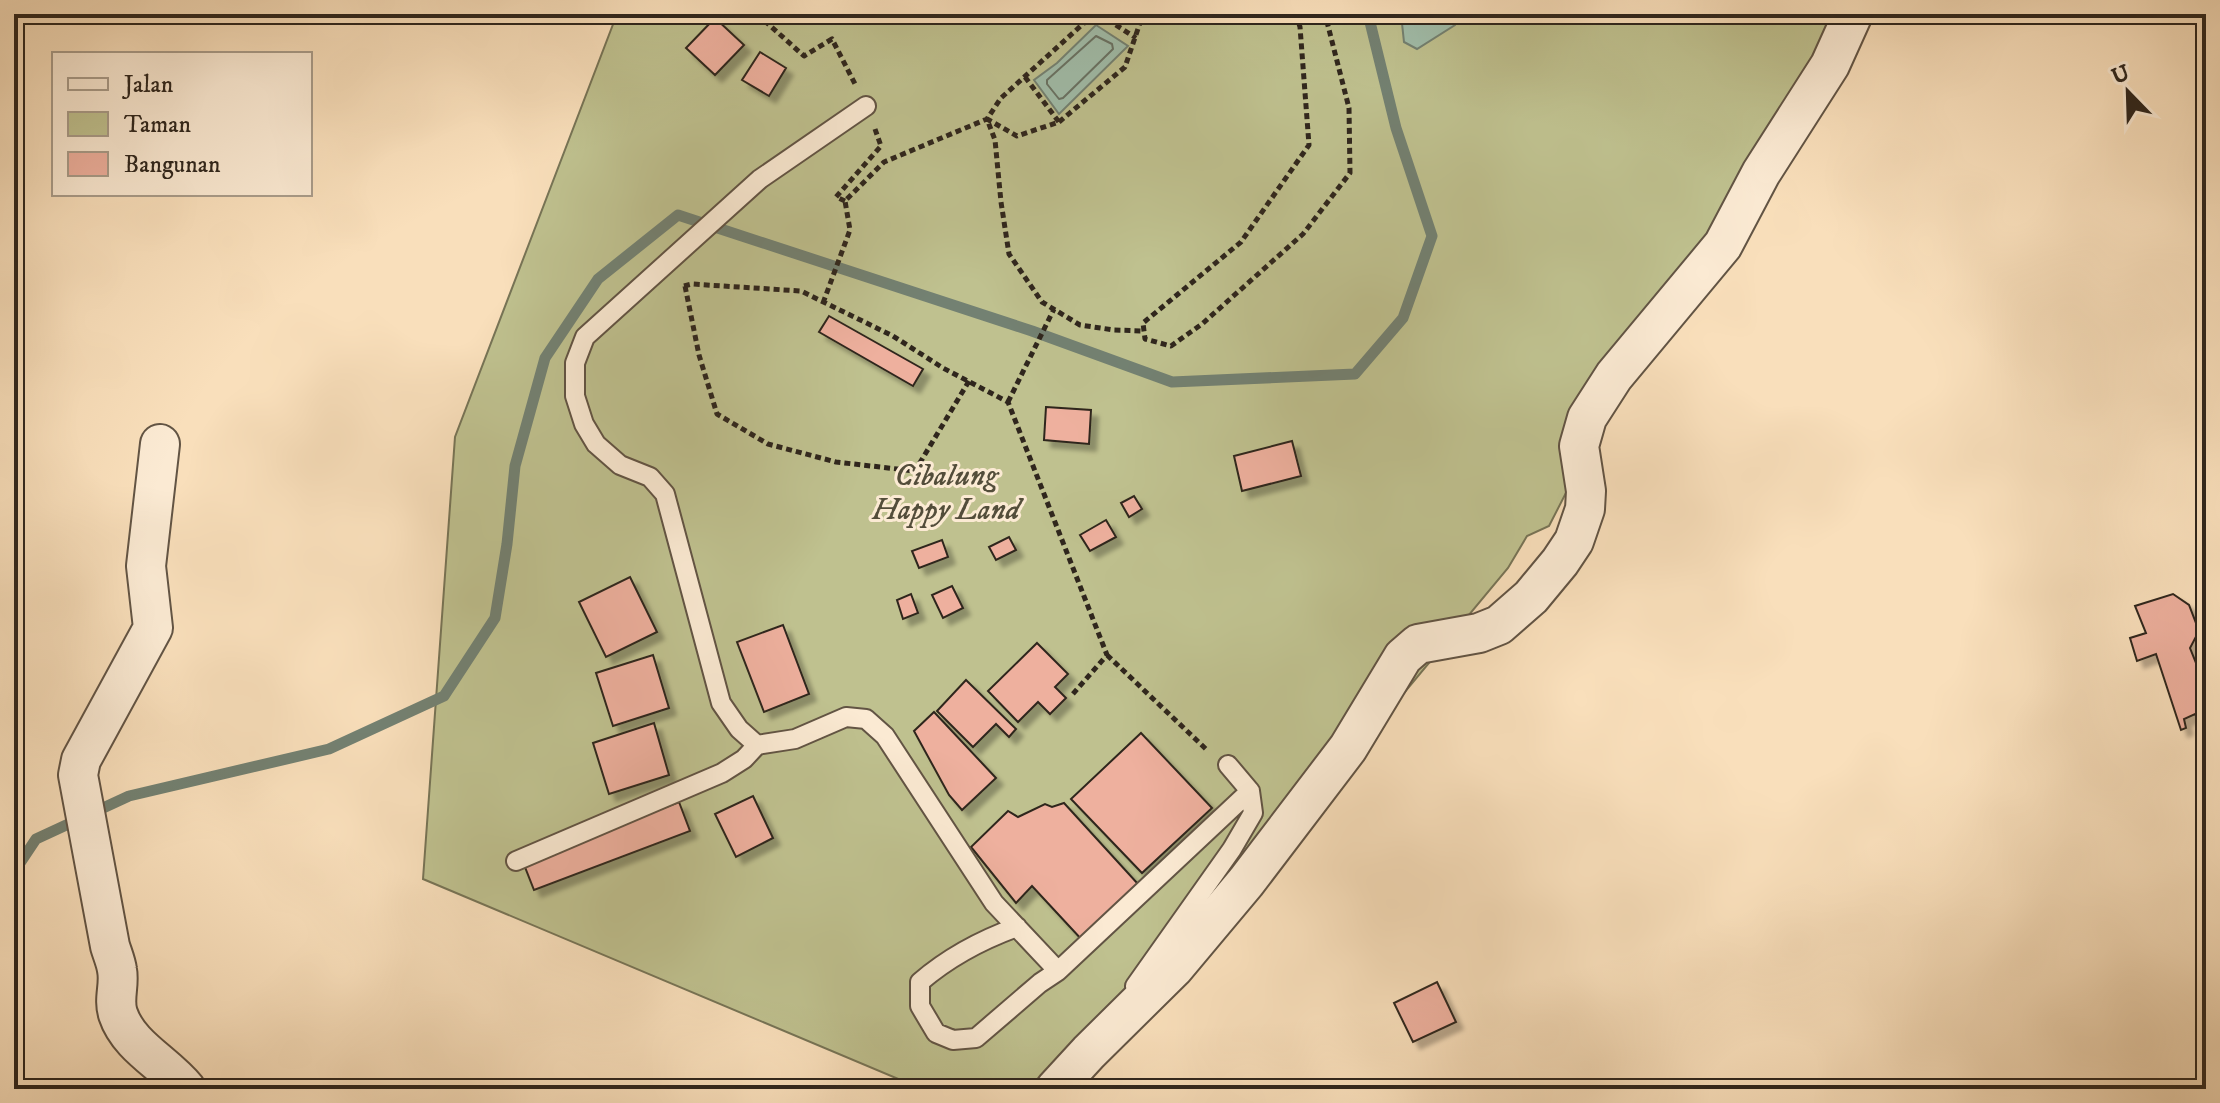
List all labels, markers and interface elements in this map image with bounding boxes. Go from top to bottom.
legend [52,52,312,196]
north arrow [2088,52,2168,132]
text: U [2108,59,2134,91]
text: Jalan [122,70,174,100]
text: Taman [124,110,191,140]
text: Bangunan [124,150,221,180]
park label: Cibalung Happy Land [871,458,1025,529]

